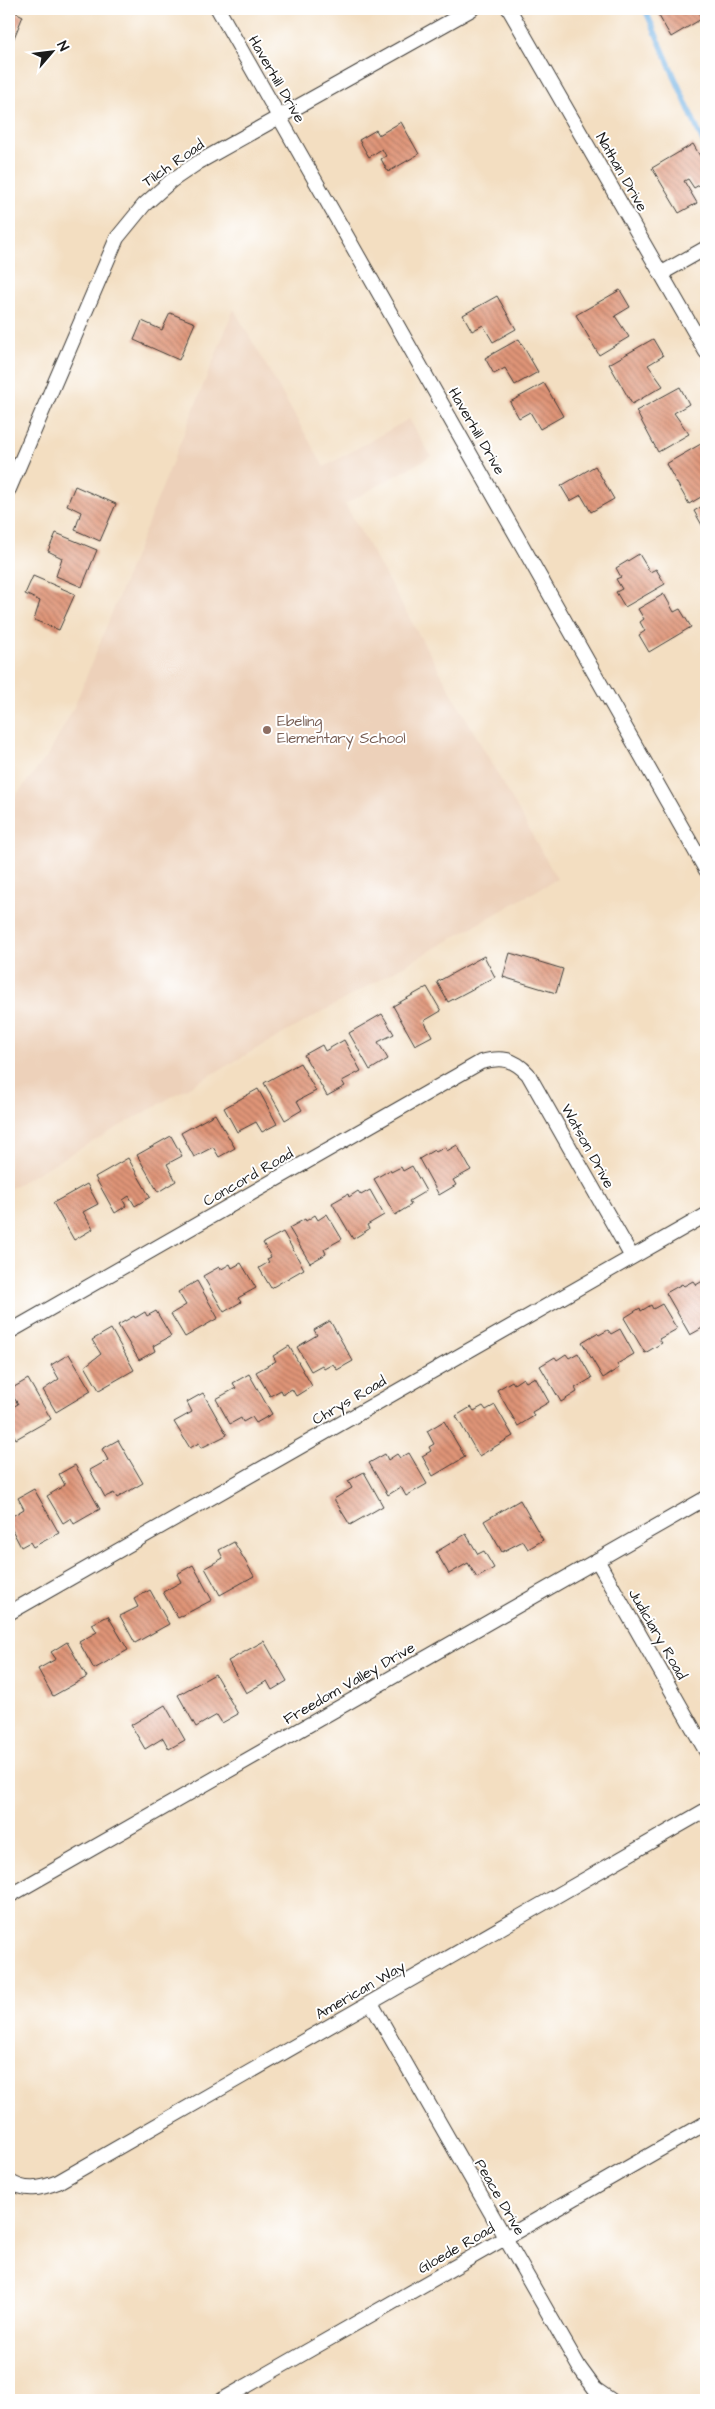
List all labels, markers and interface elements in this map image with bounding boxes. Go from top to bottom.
north arrow [28,28,78,78]
street label: Haverhill Drive [243,32,310,127]
text: N [52,38,74,55]
street label: Nathan Drive [591,129,653,216]
street label: Tilch Road [138,134,209,192]
street label: Haverhill Drive [443,384,510,479]
place label: Ebeling Elementary School [277,711,406,750]
marker: Ebeling Elementary School [261,724,273,736]
street label: Watson Drive [556,1100,619,1192]
street label: Concord Road [199,1143,297,1212]
street label: Chrys Road [308,1371,391,1431]
street label: Judiciary Road [622,1585,692,1684]
street label: Freedom Valley Drive [279,1637,420,1731]
street label: American Way [311,1956,410,2026]
street label: Peace Drive [469,2155,530,2239]
street label: Gloede Road [414,2218,499,2279]

